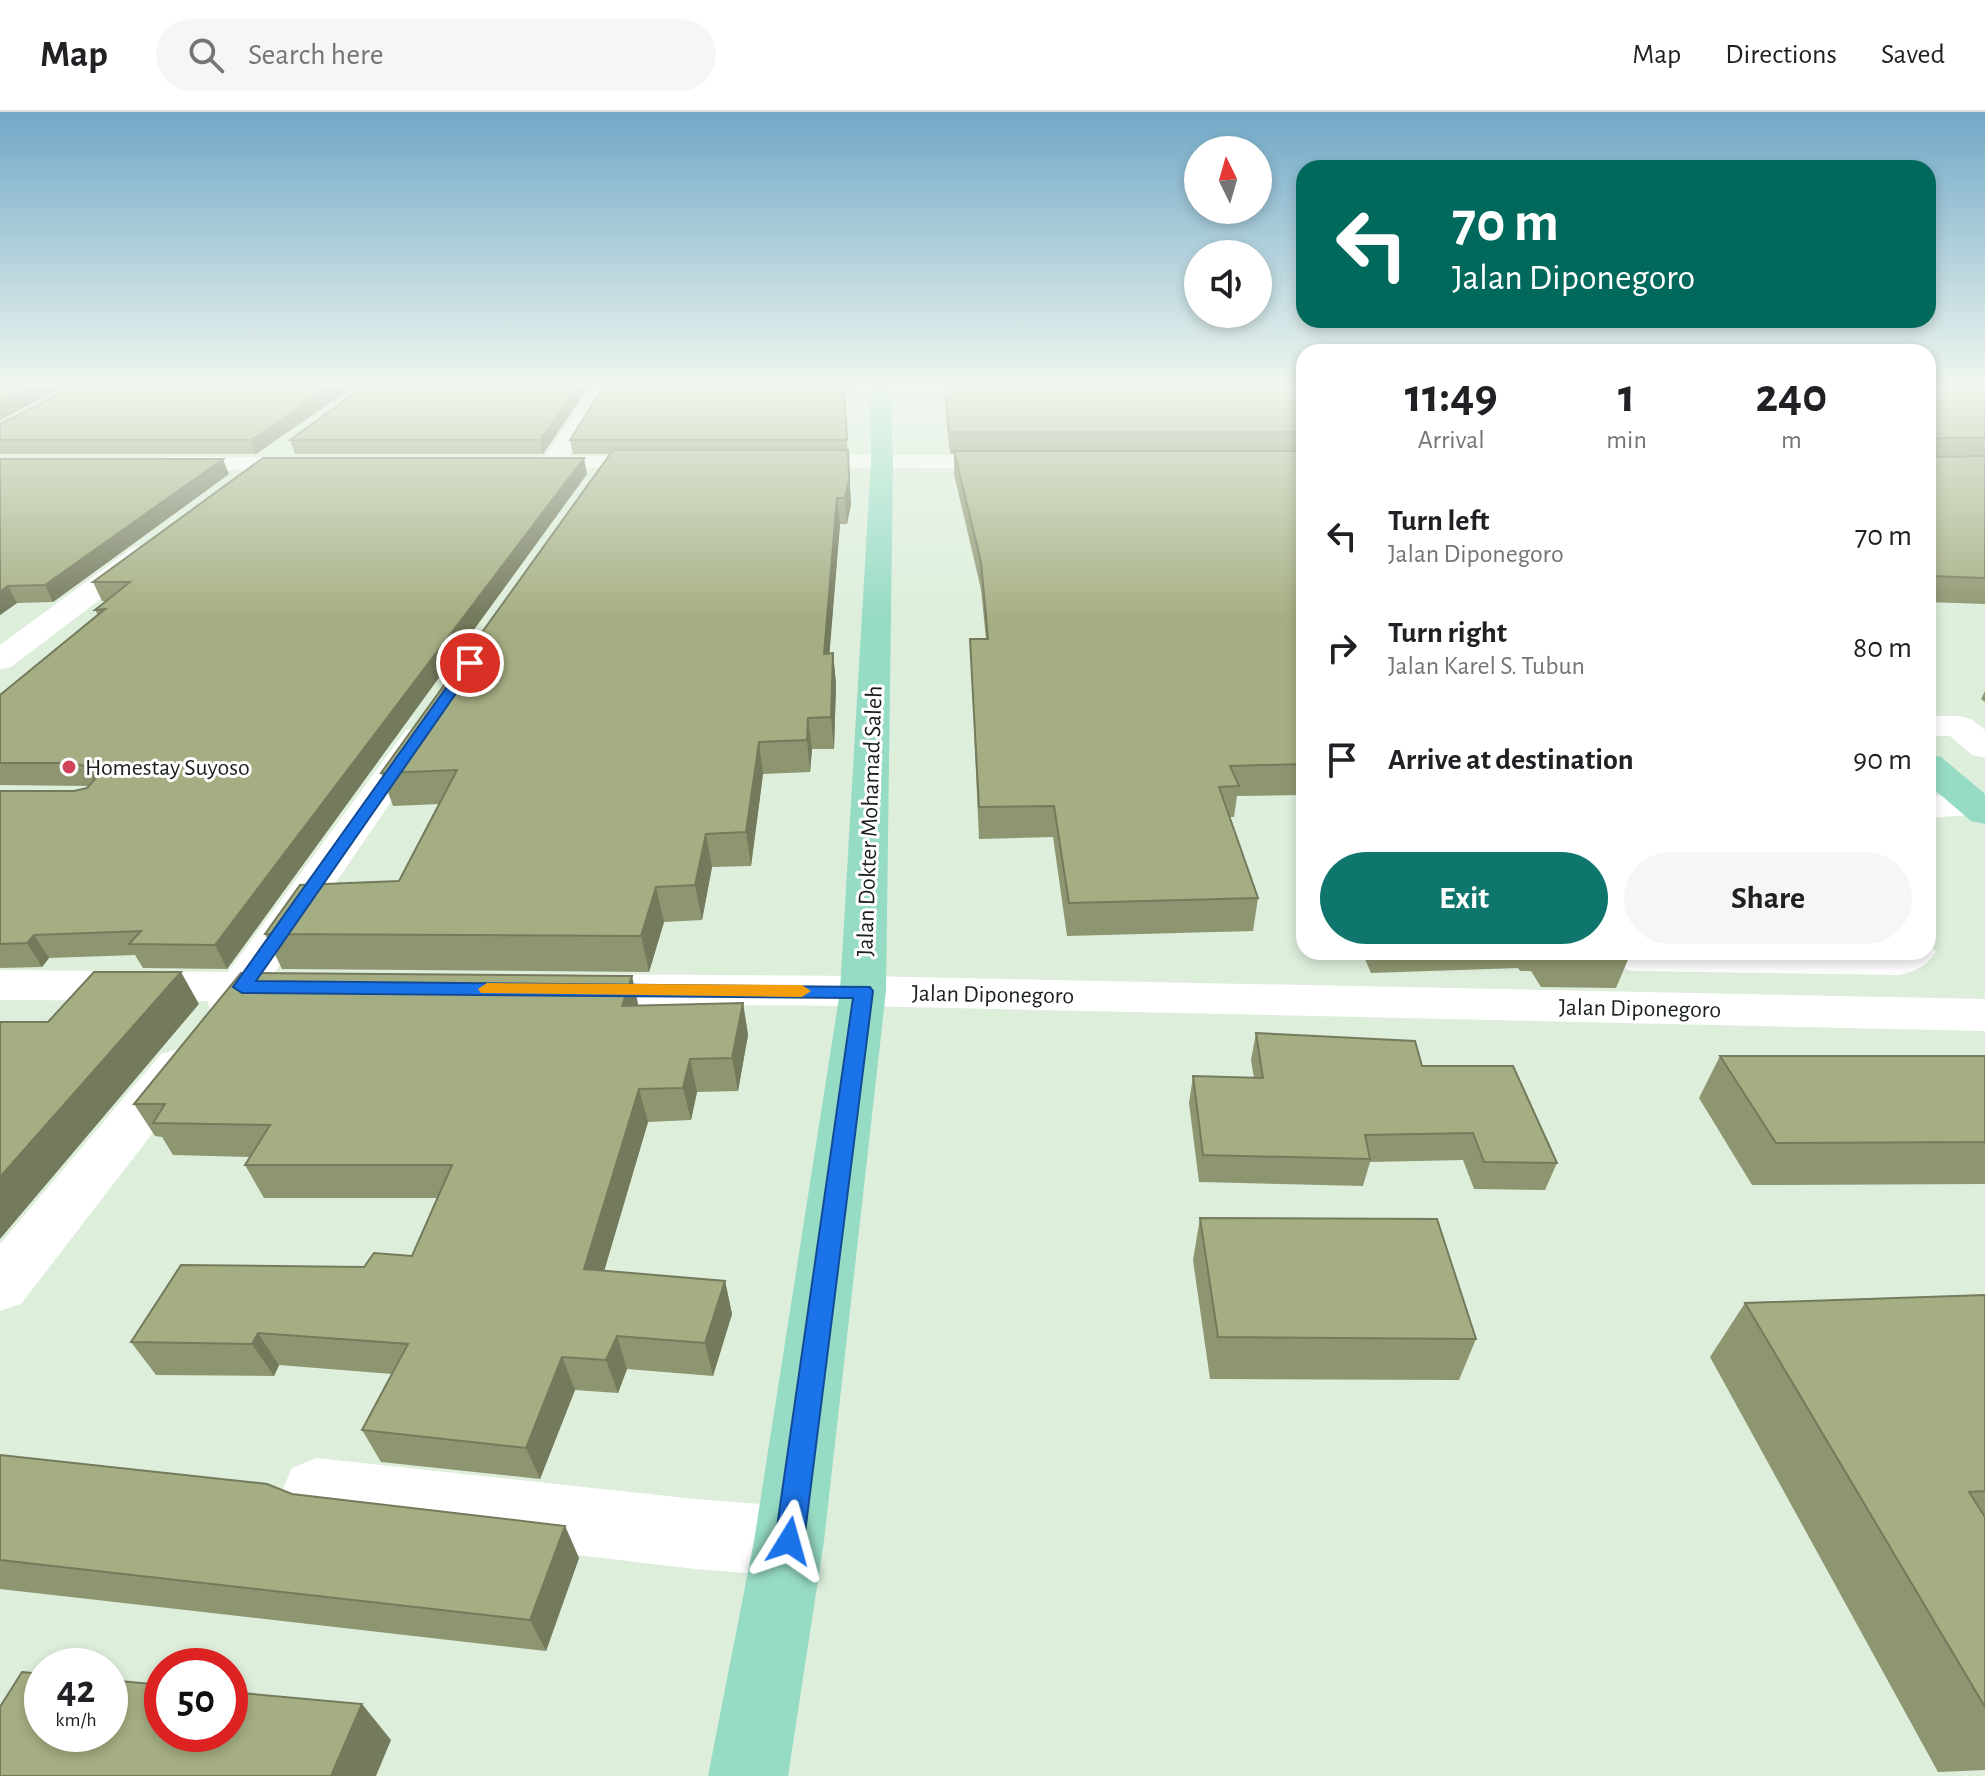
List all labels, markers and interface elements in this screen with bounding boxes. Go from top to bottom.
search box [156,19,716,91]
icon: search [184,33,228,77]
text: Map [40,36,108,74]
text: Search here [248,40,384,70]
text: Map [1632,41,1681,69]
text: Directions [1725,41,1837,69]
text: Saved [1881,41,1945,69]
north arrow [1184,136,1272,224]
map controls [1184,136,1272,328]
icon: left [1320,192,1424,296]
text: 70 m [1452,195,1559,251]
button: sound [1184,240,1272,328]
text: Jalan Diponegoro [1452,260,1695,296]
text: 11:49 [1405,373,1498,421]
text: 1 [1618,373,1635,421]
text: 240 [1756,373,1827,421]
text: Arrival [1418,427,1485,453]
text: min [1606,427,1647,453]
text: m [1781,427,1802,453]
text: Turn left [1388,506,1489,536]
icon: left [1320,514,1364,558]
text: 70 m [1855,521,1912,551]
text: Jalan Diponegoro [1388,541,1564,567]
text: Turn right [1388,618,1507,648]
icon: right [1320,626,1364,670]
pin [436,629,504,697]
text: 80 m [1853,633,1912,663]
icon: arrive [448,641,492,685]
text: Jalan Karel S. Tubun [1388,653,1585,679]
street label: Jalan Dokter Mohamad Saleh [853,685,887,957]
icon: arrive [1320,738,1364,782]
text: Arrive at destination [1388,745,1634,775]
text: 90 m [1853,745,1912,775]
place label: Homestay Suyoso [85,756,250,780]
marker: Homestay Suyoso [60,758,78,776]
button: Exit [1320,852,1608,944]
button: Share [1624,852,1912,944]
street label: Jalan Diponegoro [912,982,1074,1008]
street label: Jalan Diponegoro [1559,996,1721,1022]
position arrow [747,1499,831,1583]
speed limit sign: 50 [144,1648,248,1752]
text: 42 [57,1670,95,1710]
text: km/h [55,1710,97,1730]

